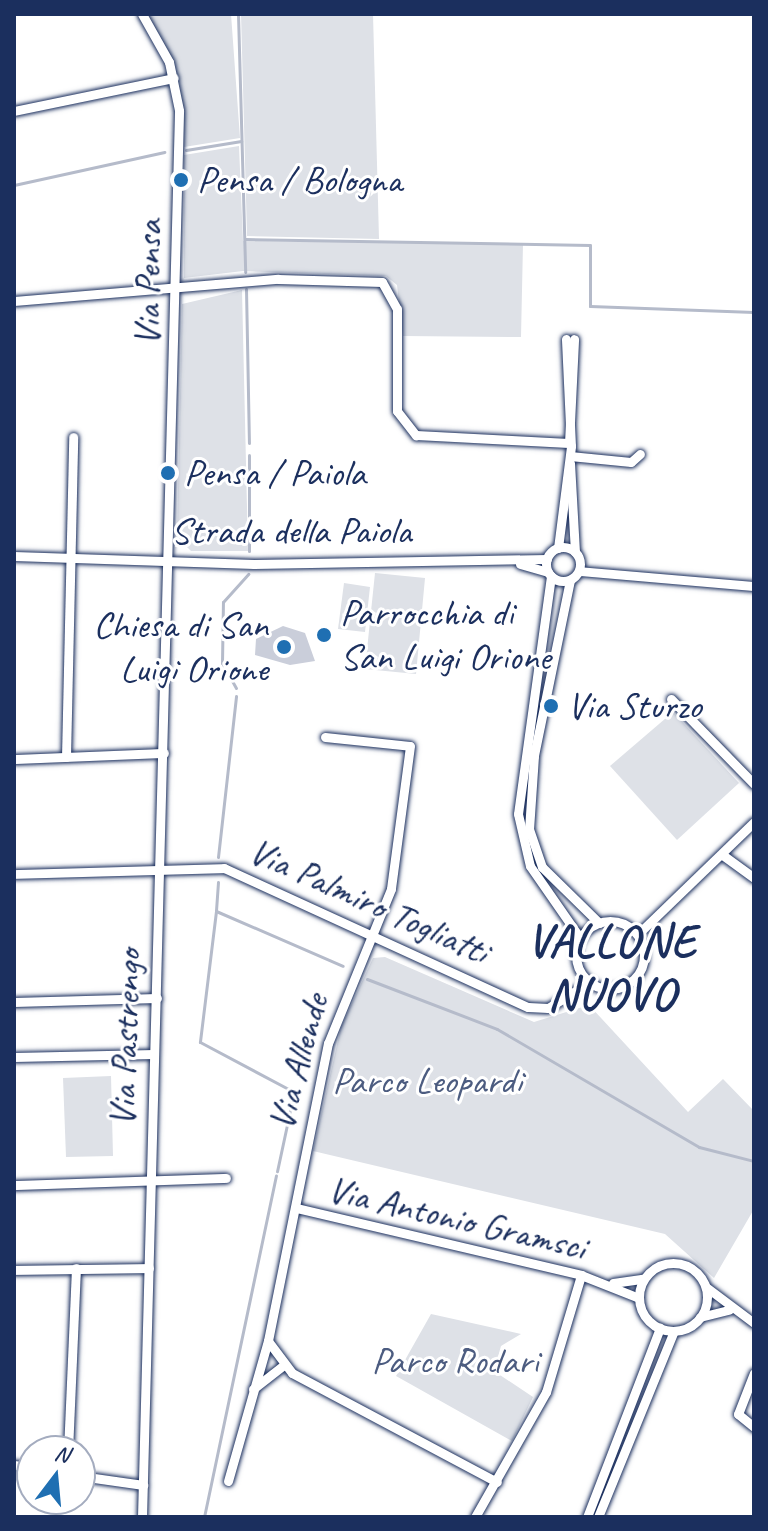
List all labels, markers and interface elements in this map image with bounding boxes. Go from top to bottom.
place label: Pensa / Bologna [197,157,402,203]
marker: Pensa / Bologna [172,171,190,189]
street label: Via Pensa [124,220,172,346]
place label: Pensa / Paiola [184,450,366,496]
marker: Pensa / Paiola [159,464,177,482]
street label: Strada della Paiola [170,508,412,554]
place label: Parrocchia di San Luigi Orione [340,590,549,680]
place label: Chiesa di San Luigi Orione [92,602,268,692]
marker: Parrocchia di San Luigi Orione [315,626,333,644]
marker: Chiesa di San Luigi Orione [275,638,293,656]
place label: Via Sturzo [567,683,702,729]
marker: Via Sturzo [542,697,560,715]
street label: Via Palmiro Togliatti [242,828,496,974]
district label: VALLONE NUOVO [528,914,696,1022]
street label: Via Pastrengo [99,948,151,1128]
street label: Via Allende [258,989,338,1135]
park label: Parco Leopardi [332,1058,522,1104]
street label: Via Antonio Gramsci [323,1166,591,1270]
park label: Parco Rodari [372,1338,538,1384]
north arrow [16,1435,96,1515]
text: N [52,1439,72,1469]

